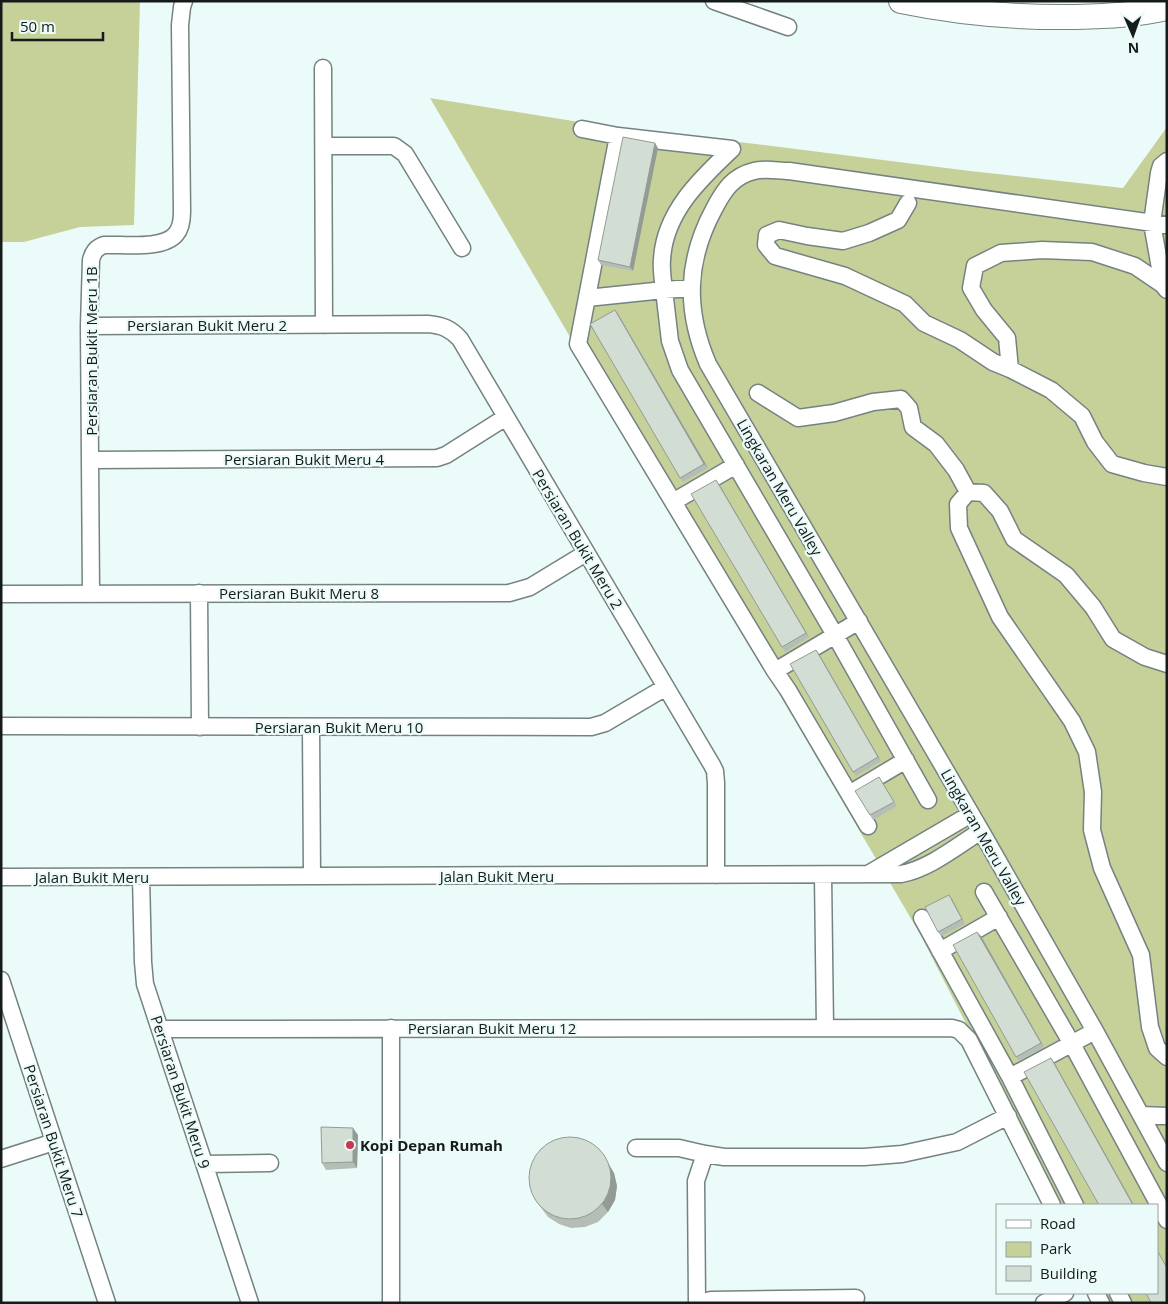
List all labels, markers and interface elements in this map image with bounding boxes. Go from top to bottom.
scale bar [12,10,104,42]
north arrow [1108,10,1158,60]
text: 50 m [20,16,55,36]
text: N [1127,39,1139,58]
street label: Persiaran Bukit Meru 1B [81,266,101,436]
street label: Persiaran Bukit Meru 2 [127,315,287,335]
street label: Lingkaran Meru Valley [733,415,828,559]
street label: Persiaran Bukit Meru 4 [224,449,384,469]
street label: Persiaran Bukit Meru 2 [528,465,628,613]
street label: Persiaran Bukit Meru 8 [219,583,379,603]
street label: Persiaran Bukit Meru 10 [255,717,423,737]
street label: Lingkaran Meru Valley [937,765,1032,909]
street label: Jalan Bukit Meru [438,866,554,886]
street label: Jalan Bukit Meru [33,867,149,887]
street label: Persiaran Bukit Meru 9 [147,1013,215,1171]
street label: Persiaran Bukit Meru 12 [408,1018,576,1038]
street label: Persiaran Bukit Meru 7 [20,1062,88,1220]
place label: Kopi Depan Rumah [360,1135,503,1155]
marker: Kopi Depan Rumah [344,1139,356,1151]
legend [996,1204,1158,1294]
text: Road [1040,1213,1076,1233]
text: Park [1040,1238,1071,1258]
text: Building [1040,1263,1097,1283]

